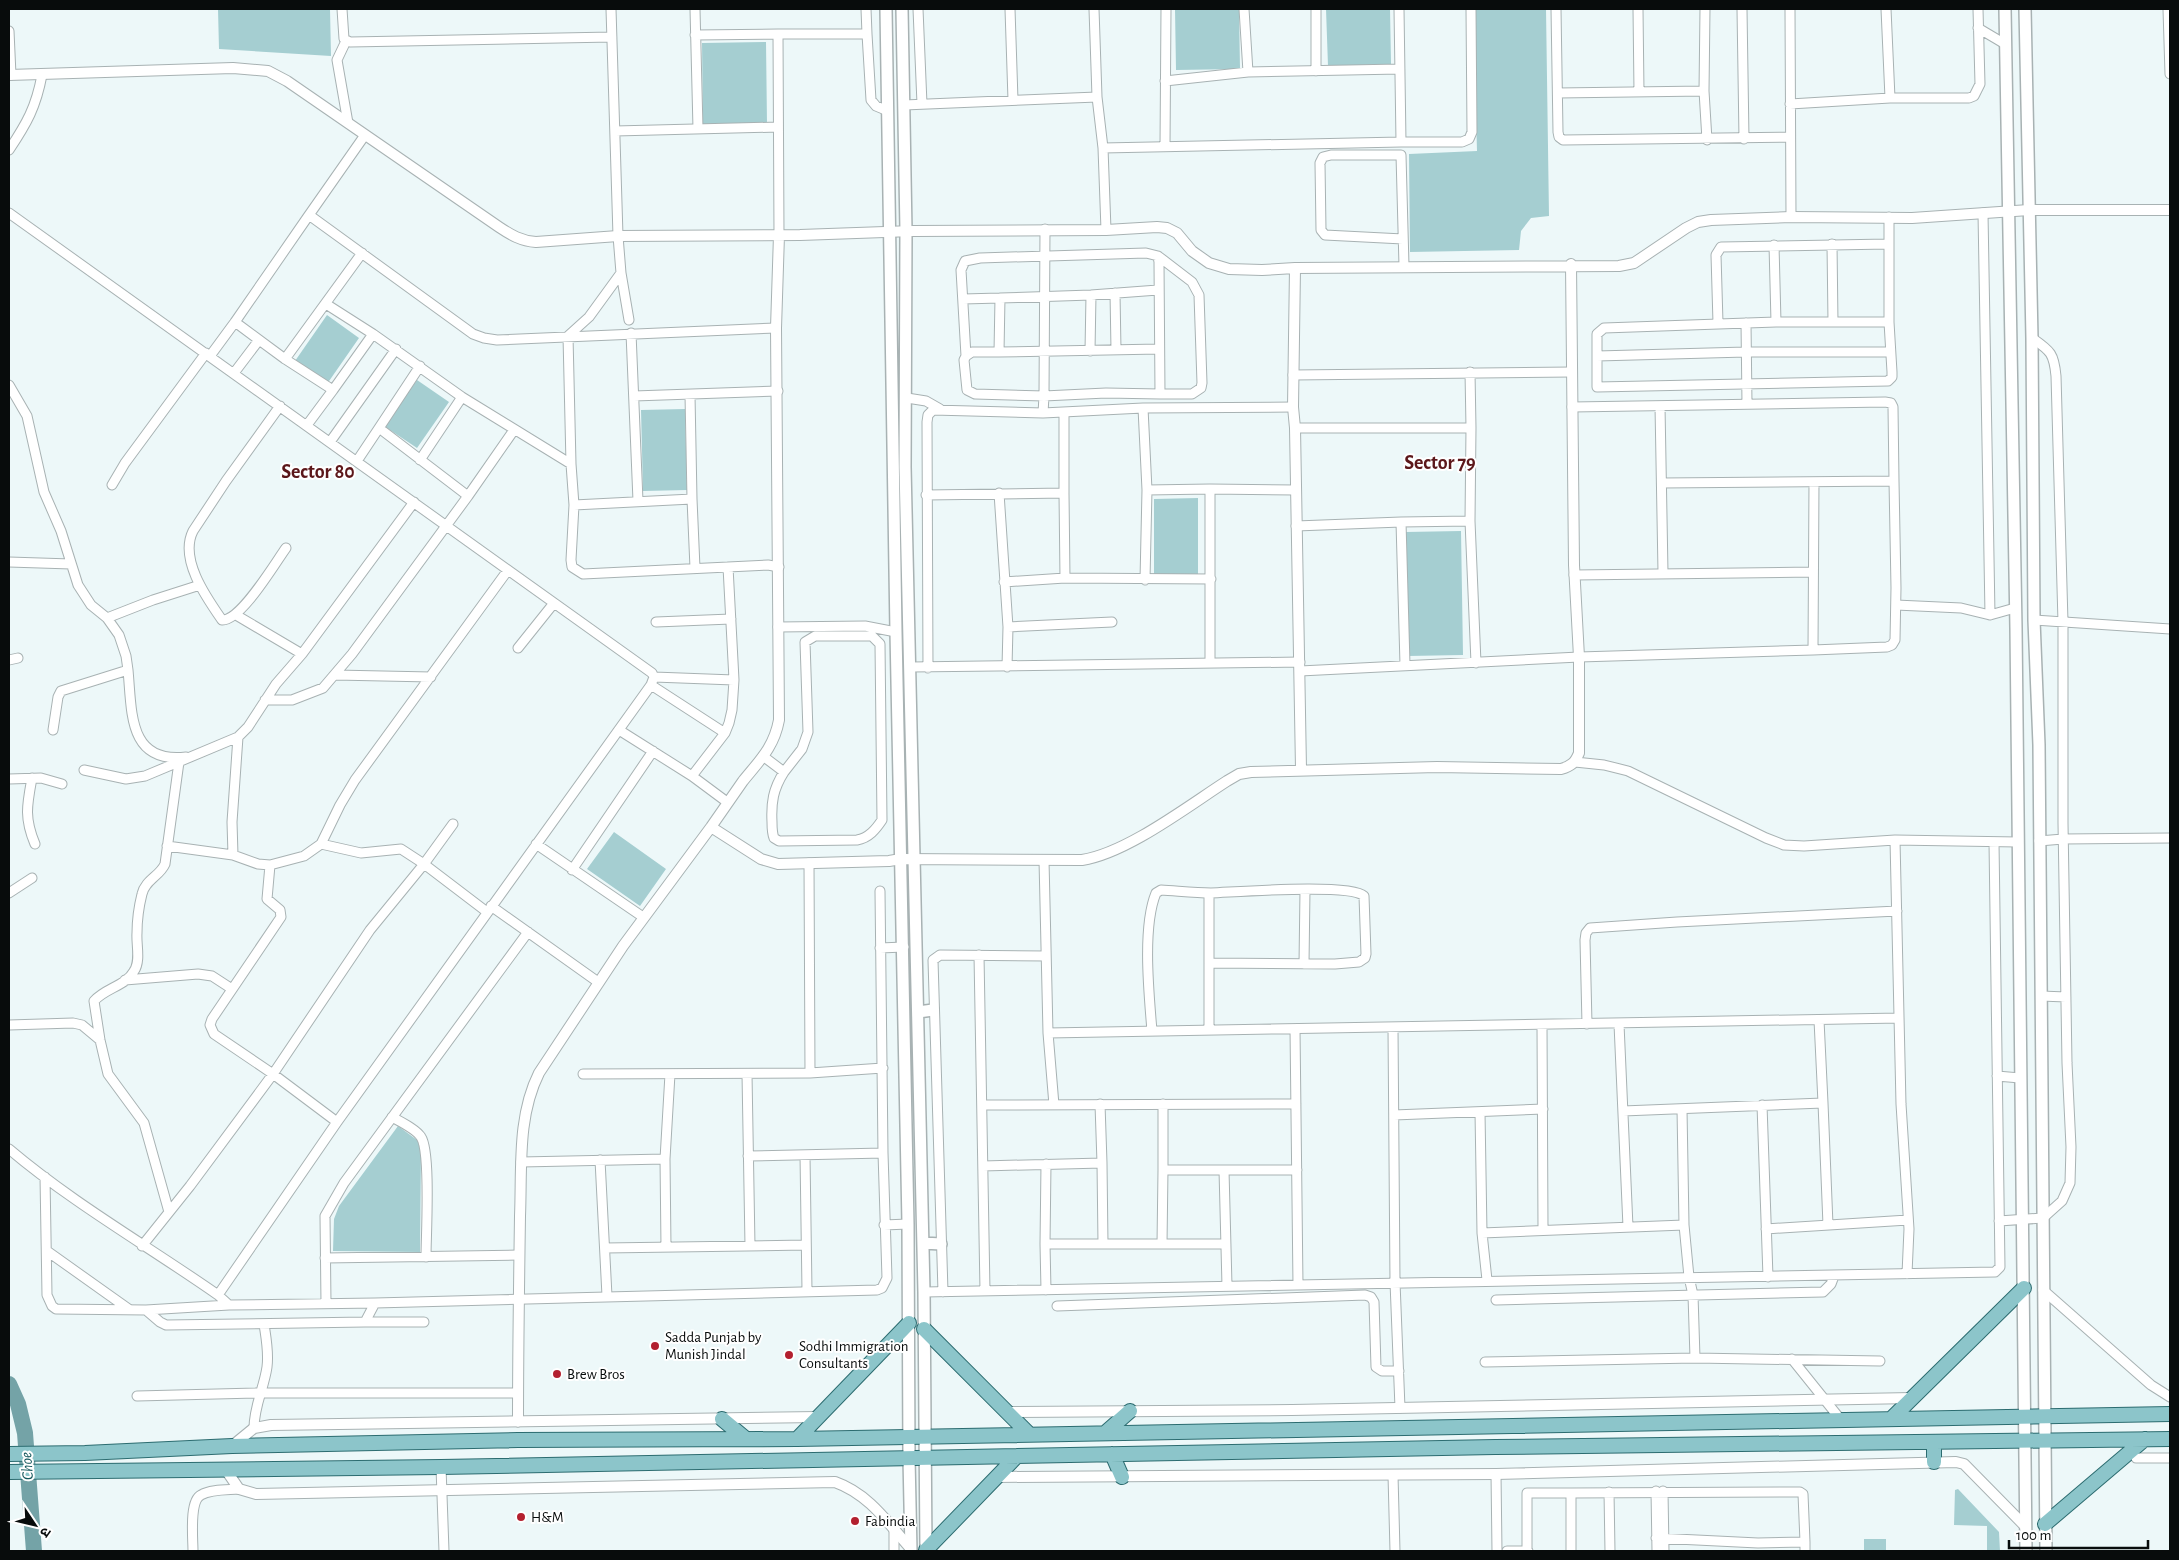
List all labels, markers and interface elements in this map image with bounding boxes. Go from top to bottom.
district label: Sector 79 [1404,453,1476,473]
district label: Sector 80 [281,462,355,482]
place label: Sadda Punjab by Munish Jindal [665,1330,762,1362]
place label: Sodhi Immigration Consultants [799,1339,908,1371]
marker: Sadda Punjab by Munish Jindal [649,1340,661,1352]
marker: Sodhi Immigration Consultants [783,1349,795,1361]
place label: Brew Bros [567,1367,625,1382]
marker: Brew Bros [551,1368,563,1380]
water label: Choe [18,1451,36,1481]
north arrow [10,1500,60,1550]
place label: H&M [531,1510,564,1525]
marker: H&M [515,1511,527,1523]
place label: Fabindia [865,1514,915,1529]
marker: Fabindia [849,1515,861,1527]
scale bar [2009,1518,2148,1550]
text: उ [36,1525,53,1540]
text: 100 m [2016,1528,2051,1543]

